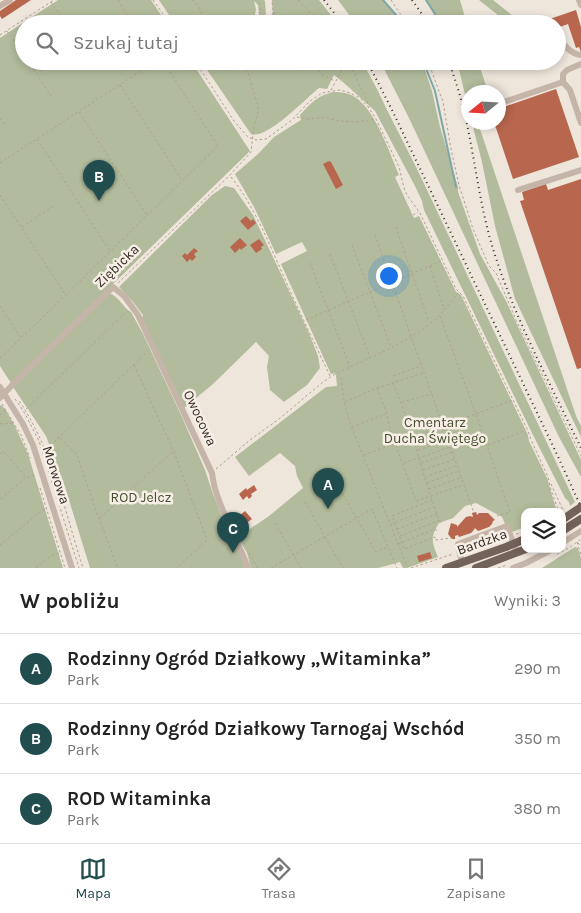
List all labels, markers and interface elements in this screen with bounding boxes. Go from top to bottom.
search box [15,15,566,70]
icon: search [33,29,61,57]
text: Szukaj tutaj [73,32,179,54]
north arrow [461,85,506,130]
pin: B [83,160,115,201]
street label: Ziębicka [91,241,143,291]
your location [376,263,402,289]
street label: Owocowa [180,387,220,449]
park label: Cmentarz Ducha Świętego [384,414,486,447]
street label: Morwowa [39,444,73,506]
pin: A [312,468,344,509]
park label: ROD Jelcz [111,489,171,506]
map controls [521,508,566,553]
button: layers [521,508,566,553]
pin: C [217,512,249,553]
street label: Bardzka [455,525,509,559]
text: W pobliżu [20,589,120,613]
text: Wyniki: 3 [494,591,561,610]
text: Rodzinny Ogród Działkowy „Witaminka” [67,648,431,670]
text: A [31,659,41,678]
text: 290 m [514,659,561,678]
text: Park [67,670,99,689]
text: Rodzinny Ogród Działkowy Tarnogaj Wschód [67,718,465,740]
text: B [31,729,41,748]
text: 350 m [514,729,561,748]
text: Park [67,740,99,759]
text: ROD Witaminka [67,788,211,810]
text: C [31,799,41,818]
text: 380 m [513,799,561,818]
text: Park [67,810,99,829]
tab: Mapa [75,855,111,902]
tab: Trasa [262,855,296,902]
tab: Zapisane [446,855,506,902]

